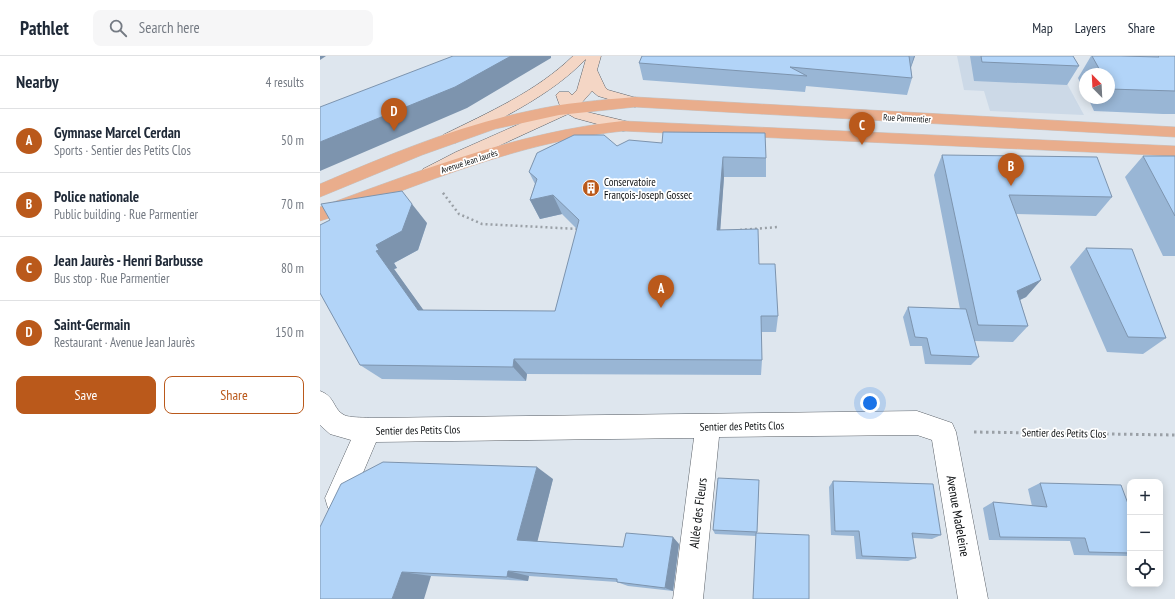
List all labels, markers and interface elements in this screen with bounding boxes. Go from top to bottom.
search box [93,10,373,46]
text: Pathlet [20,16,69,40]
icon: search [107,17,129,39]
text: Search here [139,18,200,37]
text: Map [1032,19,1053,37]
text: Layers [1075,19,1106,37]
text: Share [1128,19,1155,37]
north arrow [1079,68,1115,104]
text: Nearby [16,71,59,93]
text: 4 results [265,74,304,91]
pin: D [381,98,407,131]
street label: Rue Parmentier [883,111,932,125]
pin: C [849,112,875,145]
text: Gymnase Marcel Cerdan [54,123,181,142]
text: A [26,132,32,149]
text: 50 m [281,132,304,149]
text: Sports · Sentier des Petits Clos [54,142,191,159]
street label: Avenue Jean Jaurès [439,147,499,175]
pin: B [998,153,1024,186]
place label: Conservatoire François-Joseph Gossec [604,175,692,202]
building icon: Conservatoire François-Joseph Gossec [581,178,601,198]
text: Police nationale [54,187,139,206]
text: B [26,196,32,213]
text: 70 m [281,196,304,213]
text: Public building · Rue Parmentier [54,206,198,223]
text: Jean Jaurès - Henri Barbusse [54,251,203,270]
text: C [26,260,32,277]
text: 80 m [281,260,304,277]
text: Bus stop · Rue Parmentier [54,270,169,287]
pin: A [648,275,674,308]
text: Saint-Germain [54,315,130,334]
text: D [26,324,32,341]
text: 150 m [275,324,304,341]
text: Restaurant · Avenue Jean Jaurès [54,334,195,351]
button: Save [16,376,156,414]
button: Share [164,376,304,414]
your location [860,393,880,413]
street label: Sentier des Petits Clos [700,418,785,434]
street label: Sentier des Petits Clos [376,422,461,438]
street label: Sentier des Petits Clos [1022,425,1107,441]
street label: Avenue Madeleine [942,474,974,558]
street label: Allée des Fleurs [685,477,711,549]
map controls [1127,479,1163,587]
button: + [1127,479,1163,515]
button: − [1127,515,1163,551]
button: locate [1127,551,1163,587]

